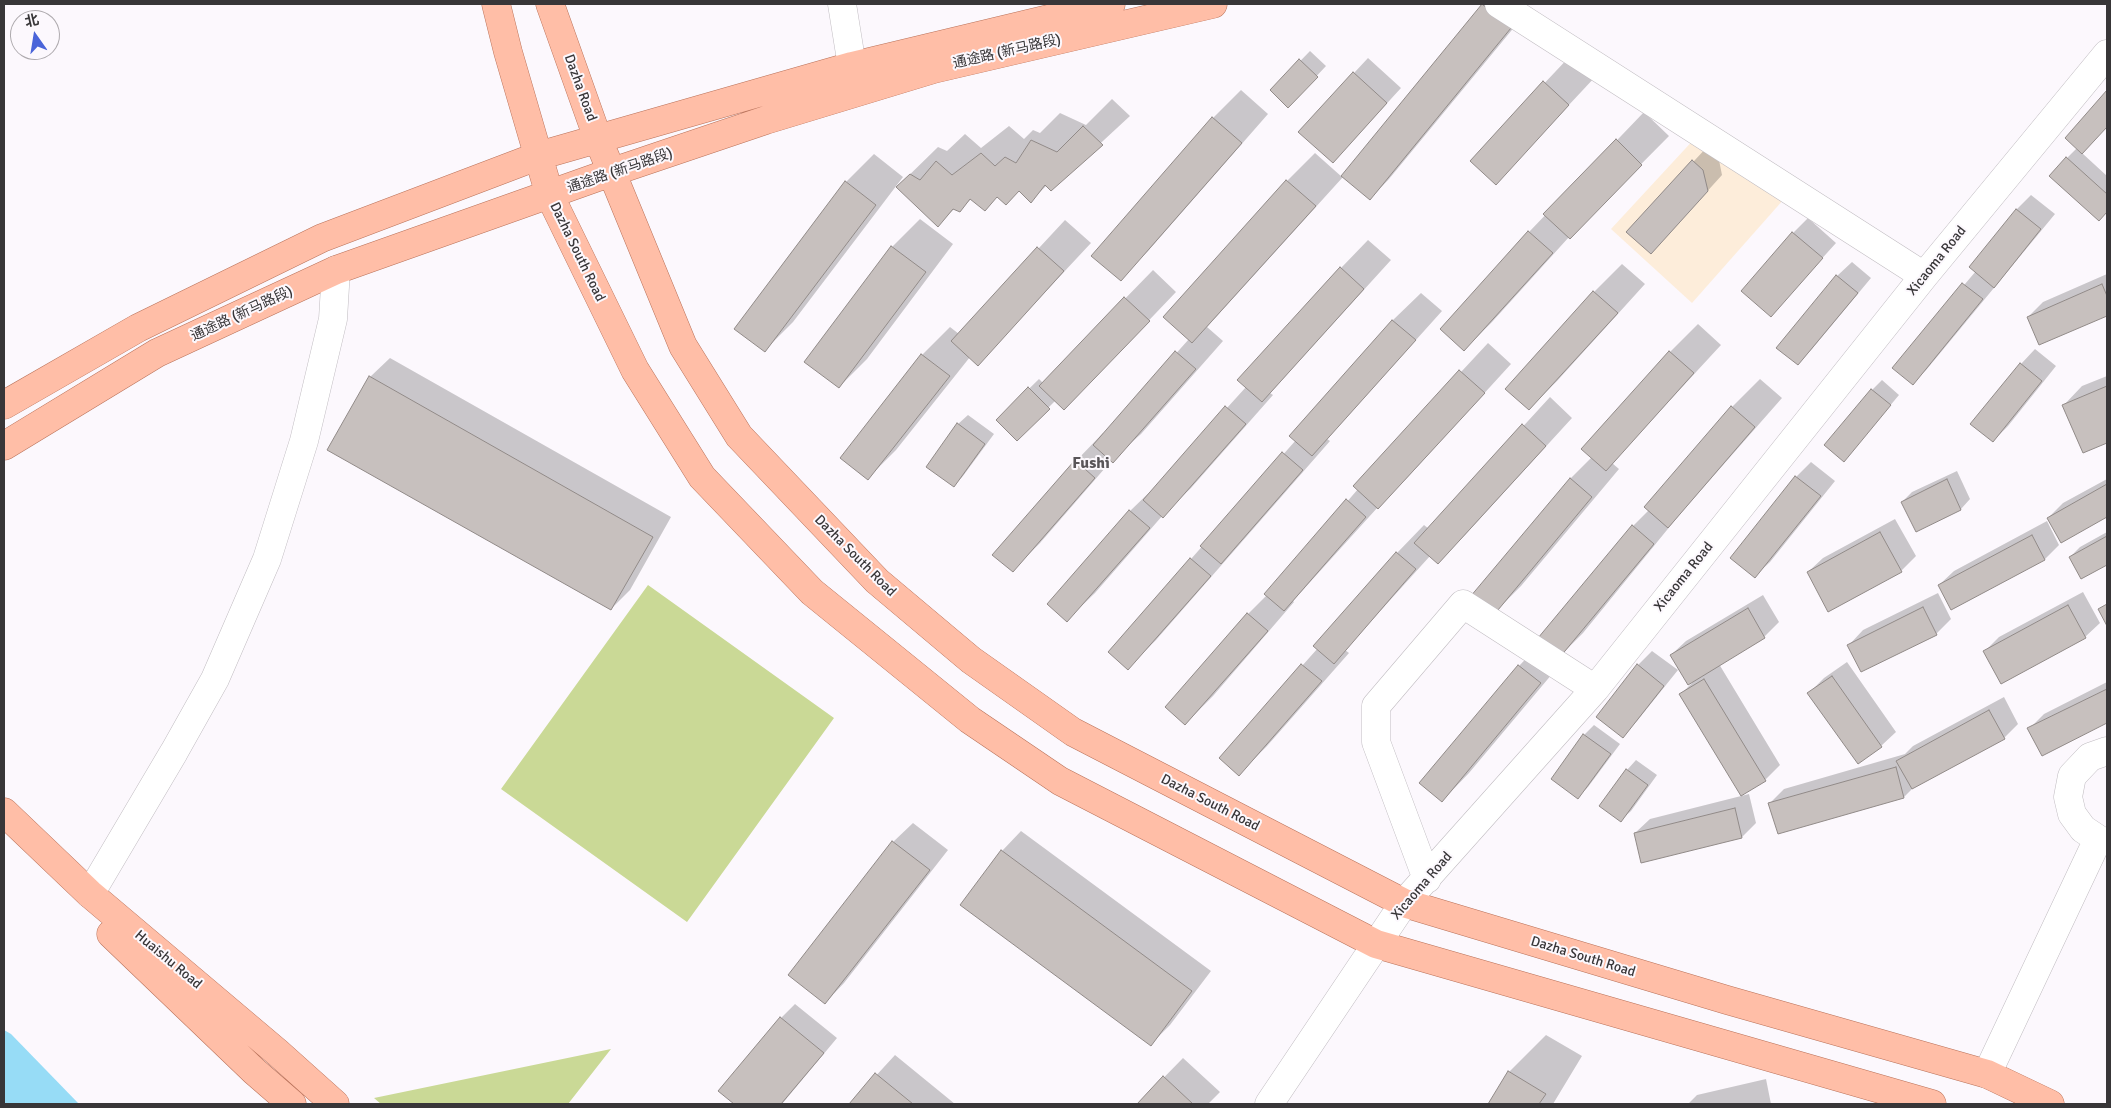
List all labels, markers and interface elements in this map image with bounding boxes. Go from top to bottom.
north arrow [10,10,60,60]
text: 北 [23,11,40,31]
street label: 通途路 (新马路段) [951,31,1063,73]
street label: Dazha Road [560,52,600,124]
street label: 通途路 (新马路段) [565,145,675,197]
street label: Dazha South Road [546,200,608,304]
street label: Xicaoma Road [1904,223,1970,299]
street label: 通途路 (新马路段) [188,283,296,345]
district label: Fushi [1072,454,1110,474]
street label: Dazha South Road [811,512,899,600]
street label: Xicaoma Road [1651,539,1717,615]
street label: Dazha South Road [1158,771,1262,835]
street label: Xicaoma Road [1388,849,1456,923]
street label: Huaishu Road [131,927,205,993]
street label: Dazha South Road [1529,933,1637,981]

